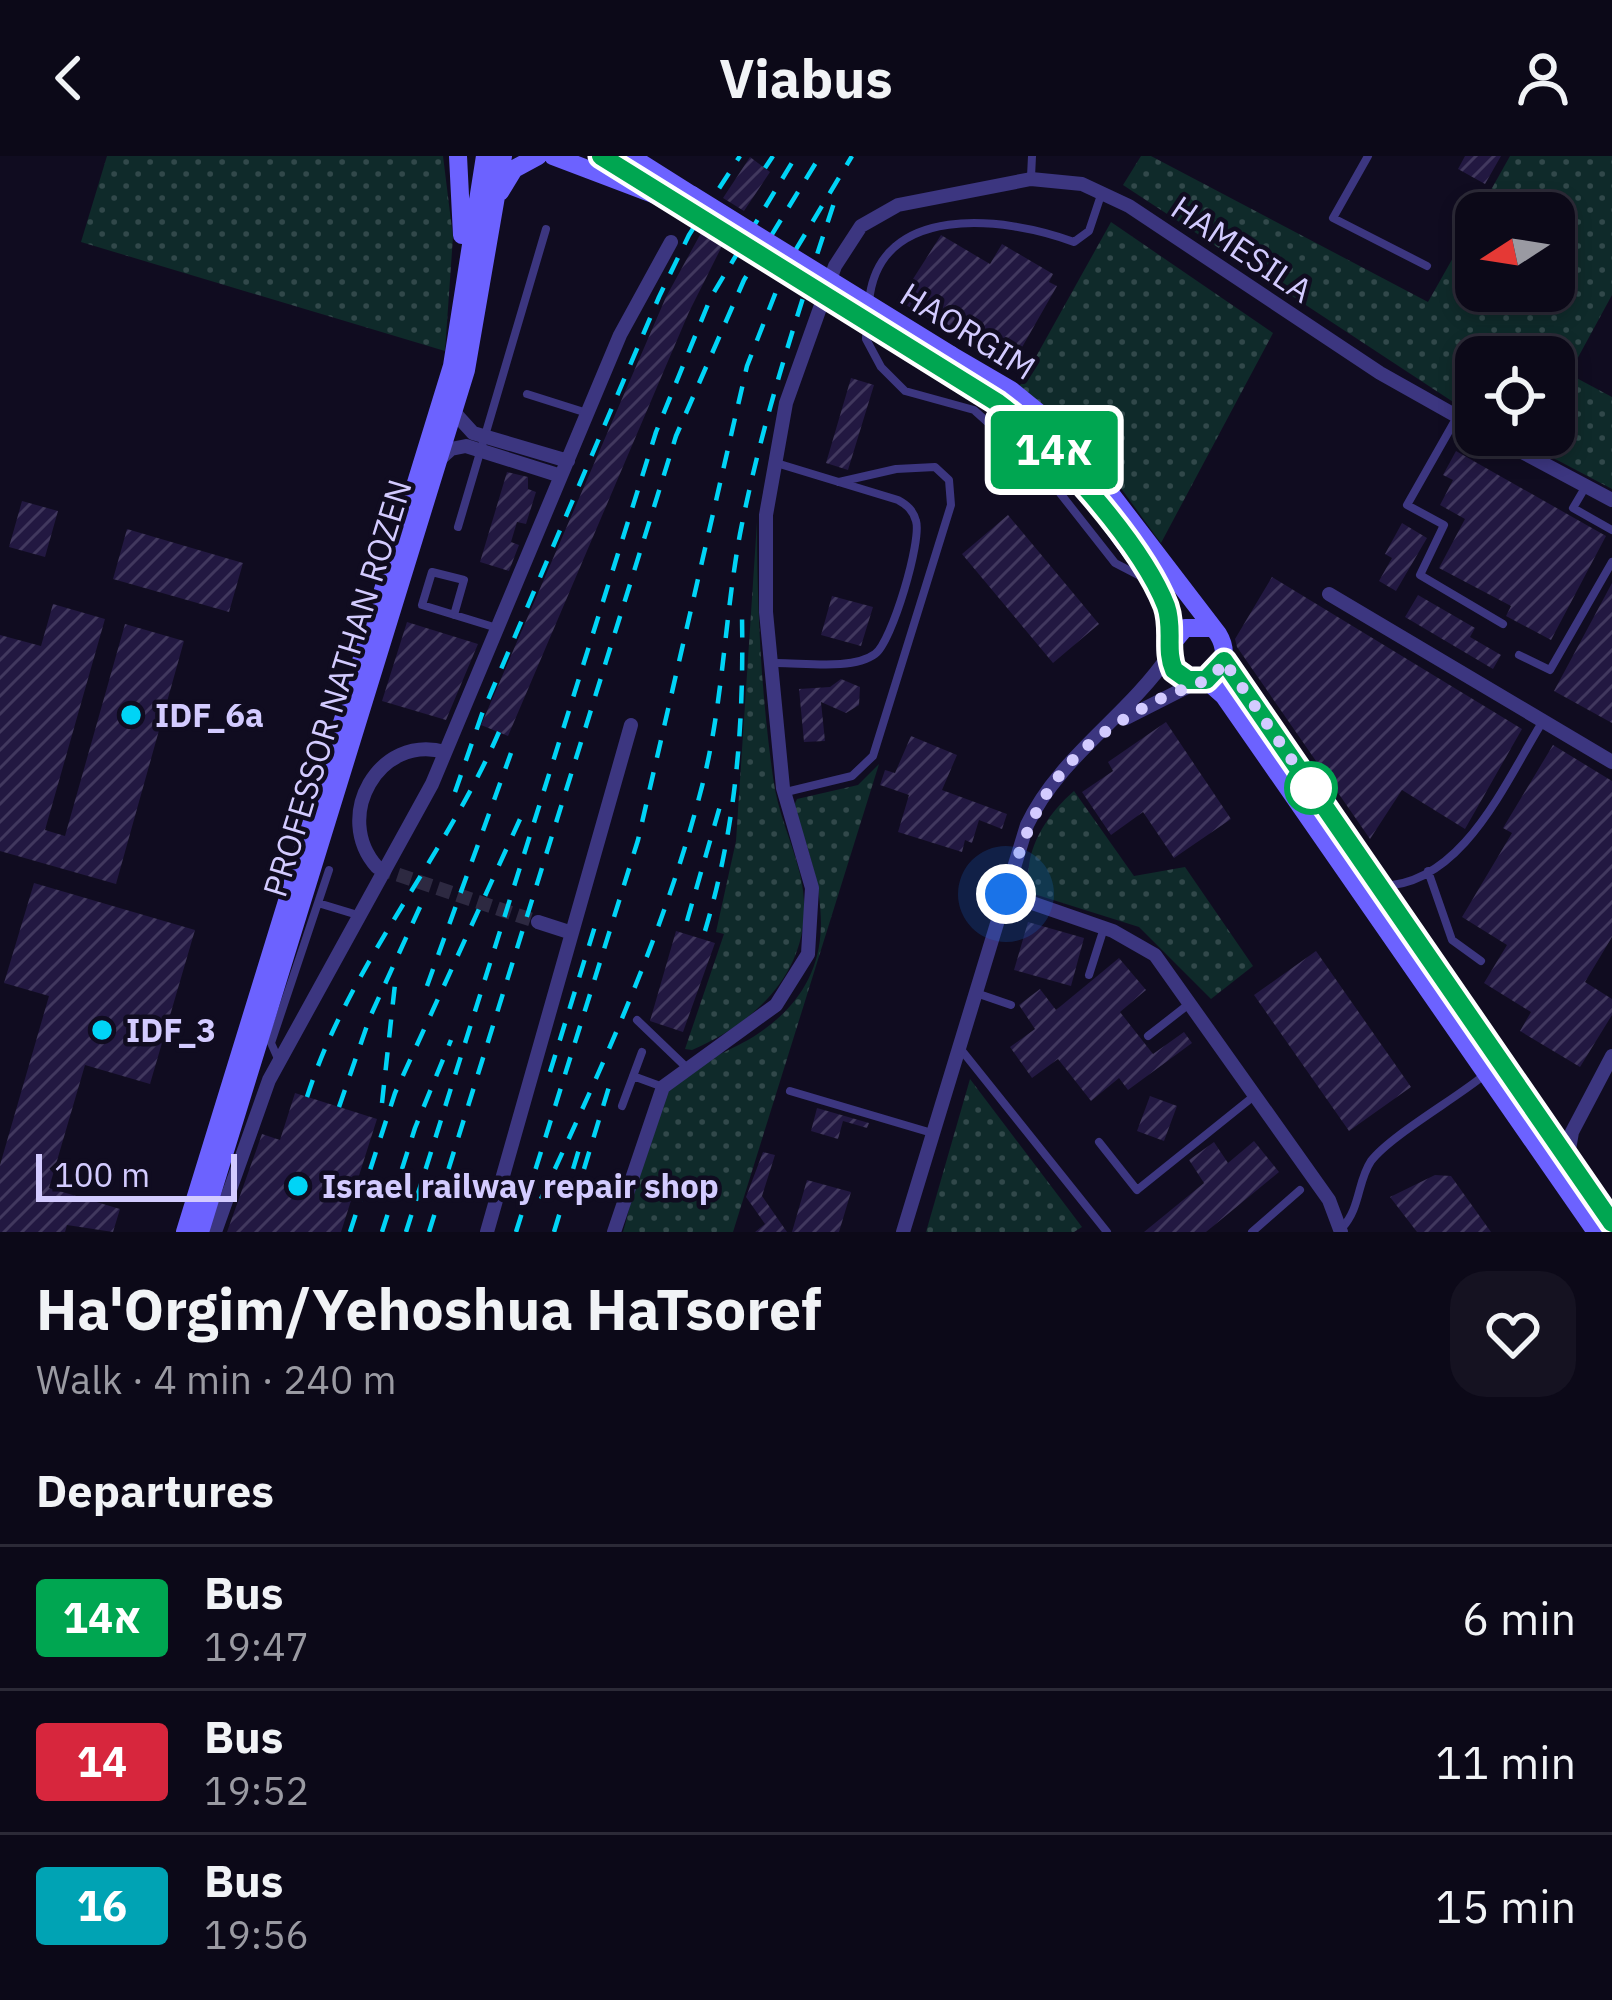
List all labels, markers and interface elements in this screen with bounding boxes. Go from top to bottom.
text: Viabus [719,43,893,113]
icon: back [36,45,102,111]
icon: person [1510,45,1576,111]
street label: HAMESILA [1163,186,1321,311]
north arrow [1455,192,1575,312]
map controls [1455,192,1575,456]
street label: HAORGIM [893,272,1044,389]
button: locate [1455,336,1575,456]
line badge: 14א [985,411,1123,489]
text: 14א [1015,422,1093,477]
street label: PROFESSOR NATHAN ROZEN [252,474,421,902]
place label: IDF_6a [155,693,264,736]
marker: IDF_6a [118,702,144,728]
unlabelled marker [1286,763,1336,813]
your location [976,864,1036,924]
place label: IDF_3 [126,1008,216,1051]
marker: IDF_3 [89,1017,115,1043]
scale bar [36,1148,237,1201]
text: 100 m [54,1153,150,1196]
place label: Israel railway repair shop [322,1164,719,1207]
marker: Israel railway repair shop [285,1173,311,1199]
button: heart [1450,1271,1576,1397]
text: Ha'Orgim/Yehoshua HaTsoref [36,1272,822,1346]
text: Walk · 4 min · 240 m [36,1354,397,1405]
text: Departures [36,1461,274,1519]
text: Bus [204,1563,284,1621]
text: 6 min [1462,1589,1576,1647]
text: 14א [63,1590,141,1645]
text: 19:47 [204,1621,309,1672]
text: Bus [204,1707,284,1765]
text: 11 min [1435,1733,1576,1791]
text: 14 [77,1734,127,1789]
text: 19:52 [204,1765,309,1816]
text: Bus [204,1851,284,1909]
text: 15 min [1435,1877,1576,1935]
text: 16 [77,1878,127,1933]
text: 19:56 [204,1909,309,1960]

